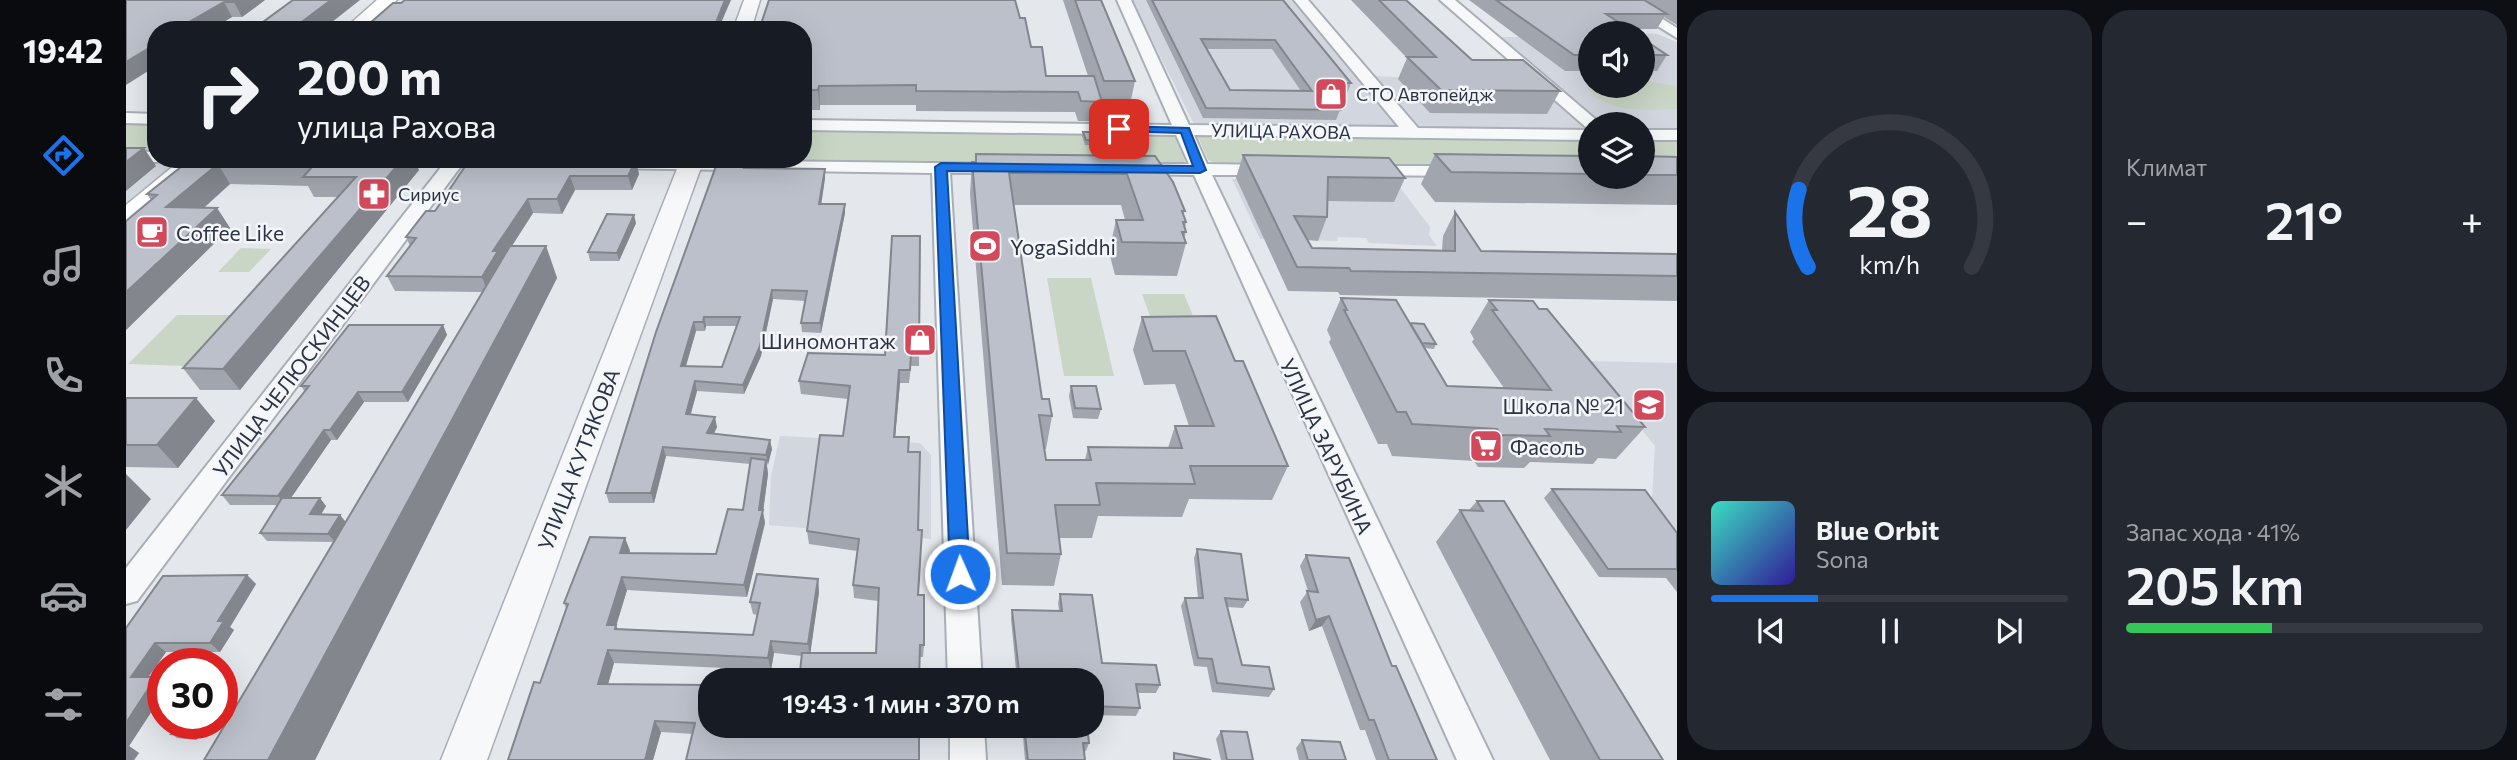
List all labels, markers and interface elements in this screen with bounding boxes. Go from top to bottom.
map controls [1578,21,1655,189]
button: sound [1578,21,1655,98]
text: 19:42 [23,30,103,70]
text: 200 m [297,45,442,105]
icon: right [182,49,273,140]
shop icon: СТО Автопейдж [1312,75,1350,113]
place label: СТО Автопейдж [1356,83,1493,105]
pin [1089,99,1149,159]
text: улица Рахова [297,105,496,145]
icon: arrive [1100,110,1138,148]
button: layers [1578,112,1655,189]
street label: УЛИЦА РАХОВА [1211,119,1351,143]
icon: directions [39,131,88,180]
text: Климат [2126,153,2207,181]
text: 28 [1847,163,1933,252]
pharmacy icon: Сириус [355,175,393,213]
place label: Сириус [398,183,459,205]
text: 21° [2265,187,2343,251]
text: − [2126,196,2148,243]
text: + [2461,196,2483,243]
cafe icon: Coffee Like [133,213,171,251]
place label: Coffee Like [176,220,284,245]
sports icon: YogaSiddhi [966,227,1004,265]
place label: YogaSiddhi [1010,234,1116,259]
icon: music [39,241,88,290]
text: km/h [1859,249,1920,279]
street label: УЛИЦА ЧЕЛЮСКИНЦЕВ [207,270,375,482]
shop icon: Шиномонтаж [901,321,939,359]
place label: Шиномонтаж [761,328,896,353]
icon: phone [39,351,88,400]
street label: УЛИЦА ЗАРУБИНА [1275,354,1379,538]
street label: УЛИЦА КУТЯКОВА [532,365,624,553]
school or university icon: Школа № 21 [1630,386,1668,424]
place label: Школа № 21 [1503,393,1624,418]
supermarket icon: Фасоль [1467,427,1505,465]
place label: Фасоль [1510,434,1585,459]
icon: climate [39,461,88,510]
text: Blue Orbit [1816,514,1939,545]
text: Запас хода · 41% [2126,518,2300,546]
position arrow [923,537,997,611]
text: Sona [1816,545,1868,573]
text: 205 km [2126,552,2304,616]
icon: car [39,571,88,620]
icon: previous [1752,612,1790,650]
icon: pause [1871,612,1909,650]
icon: next [1990,612,2028,650]
speed limit sign: 30 [147,648,238,739]
icon: filters [39,680,88,729]
text: 19:43 · 1 мин · 370 m [782,687,1020,718]

